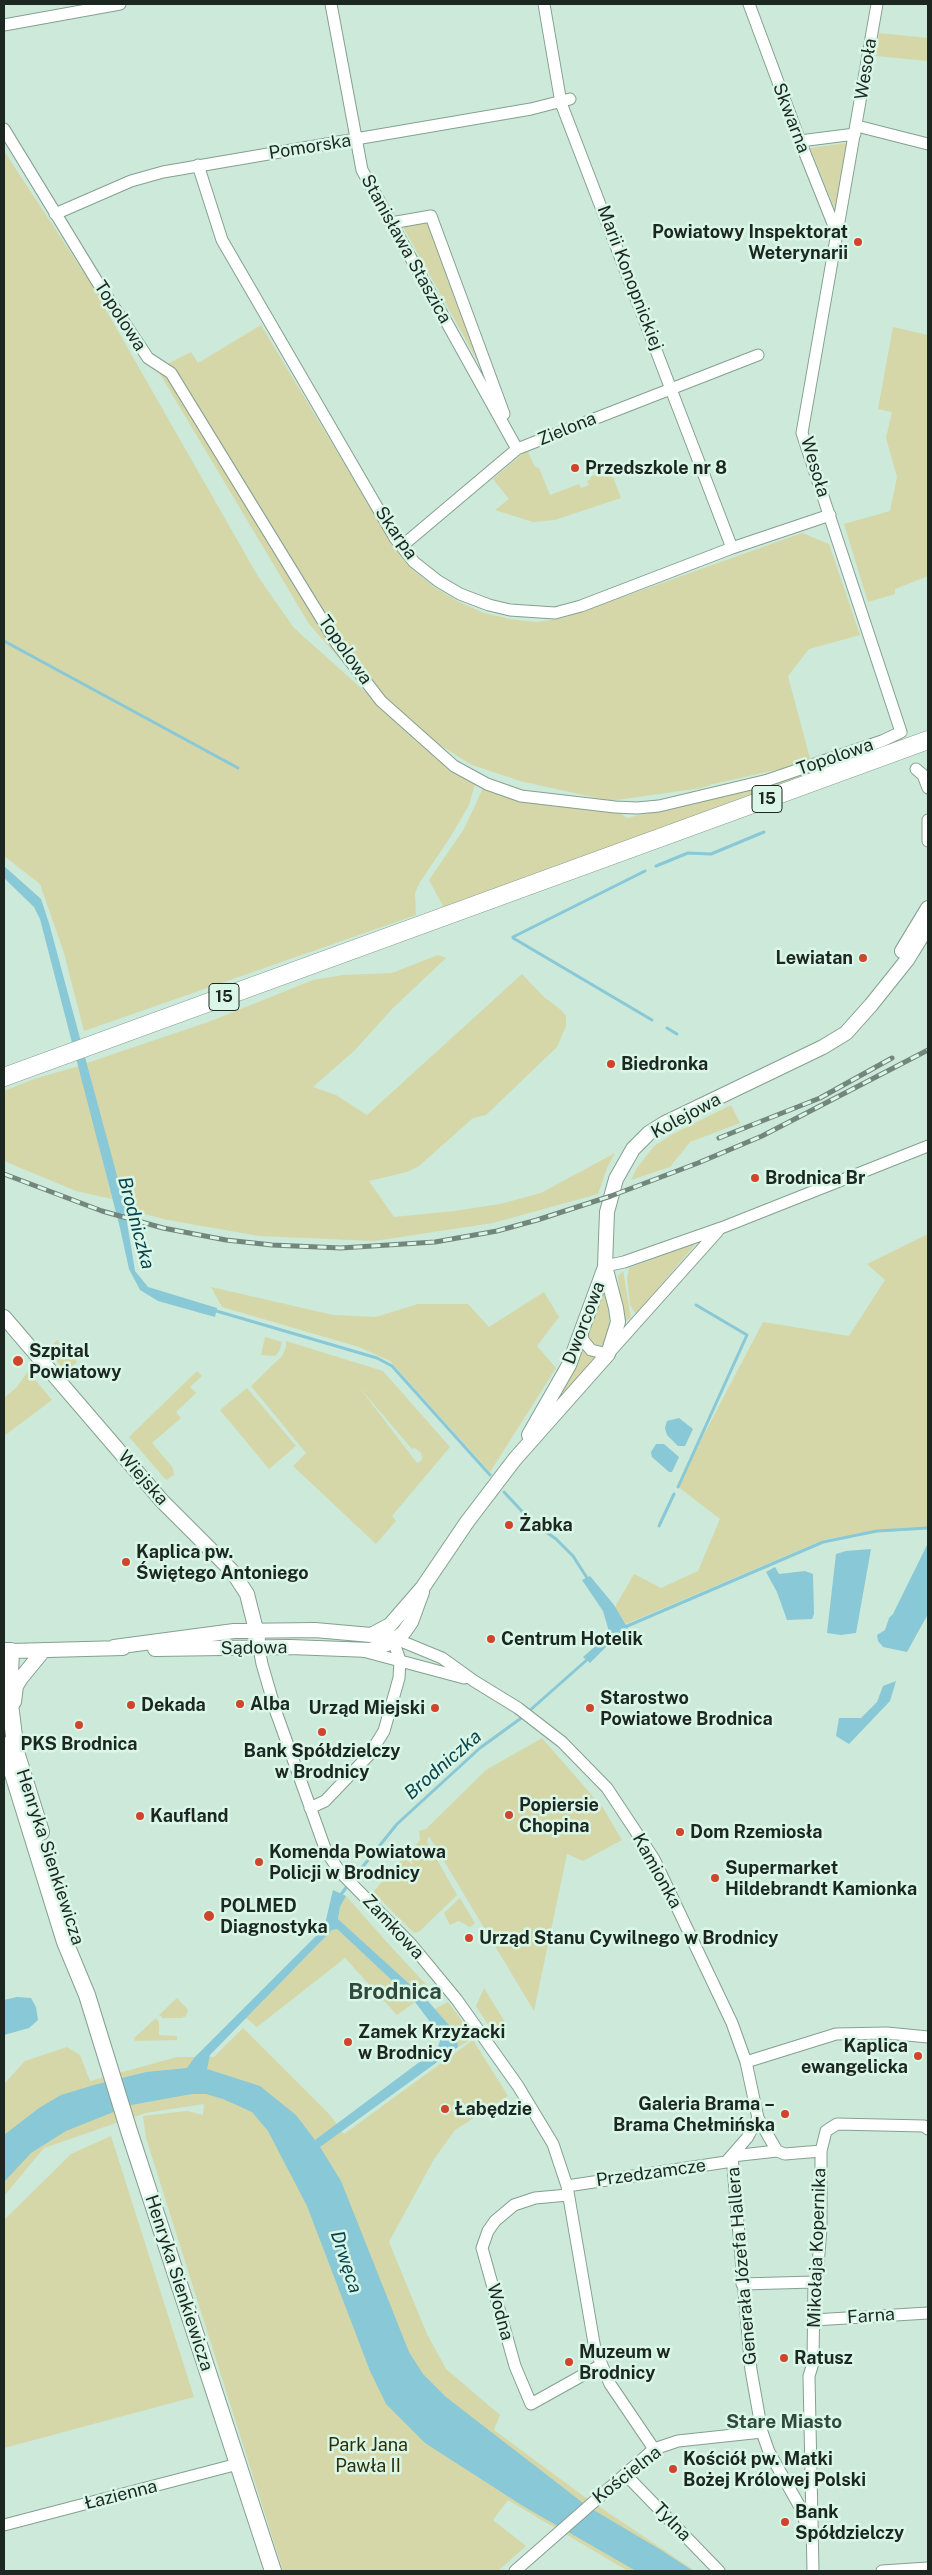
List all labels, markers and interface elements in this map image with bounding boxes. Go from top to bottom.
street label: Wesoła [850,37,882,101]
street label: Skwarna [768,80,814,156]
street label: Pomorska [267,130,353,164]
street label: Stanisława Staszica [356,171,456,327]
street label: Marii Konopnickiej [592,202,668,354]
place label: Powiatowy Inspektorat Weterynarii [652,221,848,264]
marker: Powiatowy Inspektorat Weterynarii [852,236,864,248]
street label: Topolowa [89,277,151,355]
street label: Zielona [535,408,599,450]
street label: Wesoła [796,434,834,500]
place label: Przedszkole nr 8 [585,457,727,479]
marker: Przedszkole nr 8 [569,462,581,474]
street label: Skarpa [370,502,422,564]
street label: Topolowa [313,611,377,689]
street label: Topolowa [794,734,876,780]
road number: 15 [752,786,782,812]
place label: Lewiatan [775,947,853,969]
marker: Lewiatan [857,952,869,964]
road number: 15 [209,984,239,1010]
place label: Biedronka [621,1053,708,1075]
marker: Biedronka [605,1058,617,1070]
street label: Kolejowa [648,1089,724,1143]
place label: Brodnica Br [765,1167,865,1189]
marker: Brodnica Br [749,1172,761,1184]
water label: Brodniczka [113,1174,159,1272]
street label: Dworcowa [558,1279,610,1367]
place label: Szpital Powiatowy [29,1340,121,1382]
marker: Szpital Powiatowy [11,1354,25,1368]
street label: Wiejska [113,1446,173,1510]
place label: Żabka [519,1514,573,1536]
marker: Żabka [503,1519,515,1531]
place label: Kaplica pw. Świętego Antoniego [136,1541,309,1584]
marker: Kaplica pw. Świętego Antoniego [120,1556,132,1568]
place label: Centrum Hotelik [501,1628,643,1650]
marker: Centrum Hotelik [485,1633,497,1645]
street label: Sądowa [221,1637,287,1659]
place label: Starostwo Powiatowe Brodnica [600,1687,773,1730]
place label: Alba [250,1693,290,1715]
place label: Dekada [141,1694,206,1716]
place label: Urząd Miejski [309,1697,425,1719]
marker: Alba [234,1698,246,1710]
marker: Dekada [125,1699,137,1711]
marker: Urząd Miejski [429,1702,441,1714]
marker: Starostwo Powiatowe Brodnica [584,1702,596,1714]
marker: PKS Brodnica [73,1719,85,1731]
water label: Brodniczka [400,1725,486,1805]
marker: Bank Spółdzielczy w Brodnicy [316,1726,328,1738]
place label: PKS Brodnica [20,1733,138,1755]
place label: Bank Spółdzielczy w Brodnicy [244,1740,400,1782]
street label: Henryka Sienkiewicza [11,1766,89,1948]
place label: Popiersie Chopina [519,1794,599,1836]
place label: Kaufland [150,1805,228,1827]
marker: Popiersie Chopina [503,1809,515,1821]
marker: Kaufland [134,1810,146,1822]
place label: Dom Rzemiosła [690,1821,823,1843]
marker: Dom Rzemiosła [674,1826,686,1838]
street label: Kamionka [628,1830,686,1912]
place label: Komenda Powiatowa Policji w Brodnicy [269,1841,446,1884]
marker: Komenda Powiatowa Policji w Brodnicy [253,1856,265,1868]
place label: Supermarket Hildebrandt Kamionka [725,1857,917,1900]
marker: Supermarket Hildebrandt Kamionka [709,1872,721,1884]
street label: Zamkowa [358,1890,428,1964]
place label: POLMED Diagnostyka [220,1895,328,1938]
marker: POLMED Diagnostyka [202,1909,216,1923]
place label: Urząd Stanu Cywilnego w Brodnicy [479,1927,778,1949]
marker: Urząd Stanu Cywilnego w Brodnicy [463,1932,475,1944]
district label: Brodnica [348,1979,442,2005]
place label: Zamek Krzyżacki w Brodnicy [358,2021,505,2064]
place label: Kaplica ewangelicka [801,2035,908,2078]
marker: Zamek Krzyżacki w Brodnicy [342,2036,354,2048]
marker: Kaplica ewangelicka [912,2050,924,2062]
place label: Galeria Brama – Brama Chełmińska [613,2093,775,2136]
place label: Łabędzie [455,2098,532,2120]
marker: Łabędzie [439,2103,451,2115]
marker: Galeria Brama – Brama Chełmińska [779,2108,791,2120]
street label: Przedzamcze [595,2155,707,2191]
street label: Generała Józefa Hallera [723,2166,761,2366]
street label: Mikołaja Kopernika [803,2168,831,2328]
street label: Henryka Sienkiewicza [140,2192,218,2374]
water label: Drwęca [325,2228,367,2296]
street label: Wodna [482,2281,518,2343]
street label: Farna [846,2304,896,2328]
place label: Muzeum w Brodnicy [579,2341,670,2384]
place label: Ratusz [794,2347,853,2369]
marker: Ratusz [778,2352,790,2364]
marker: Muzeum w Brodnicy [563,2356,575,2368]
district label: Stare Miasto [726,2411,842,2433]
park label: Park Jana Pawła II [328,2434,408,2476]
street label: Kościelna [588,2442,666,2508]
place label: Kościół pw. Matki Bożej Królowej Polski [683,2448,866,2490]
marker: Kościół pw. Matki Bożej Królowej Polski [667,2463,679,2475]
street label: Łazienna [82,2476,160,2514]
street label: Tylna [649,2498,695,2546]
place label: Bank Spółdzielczy [795,2501,904,2544]
marker: Bank Spółdzielczy [779,2516,791,2528]

